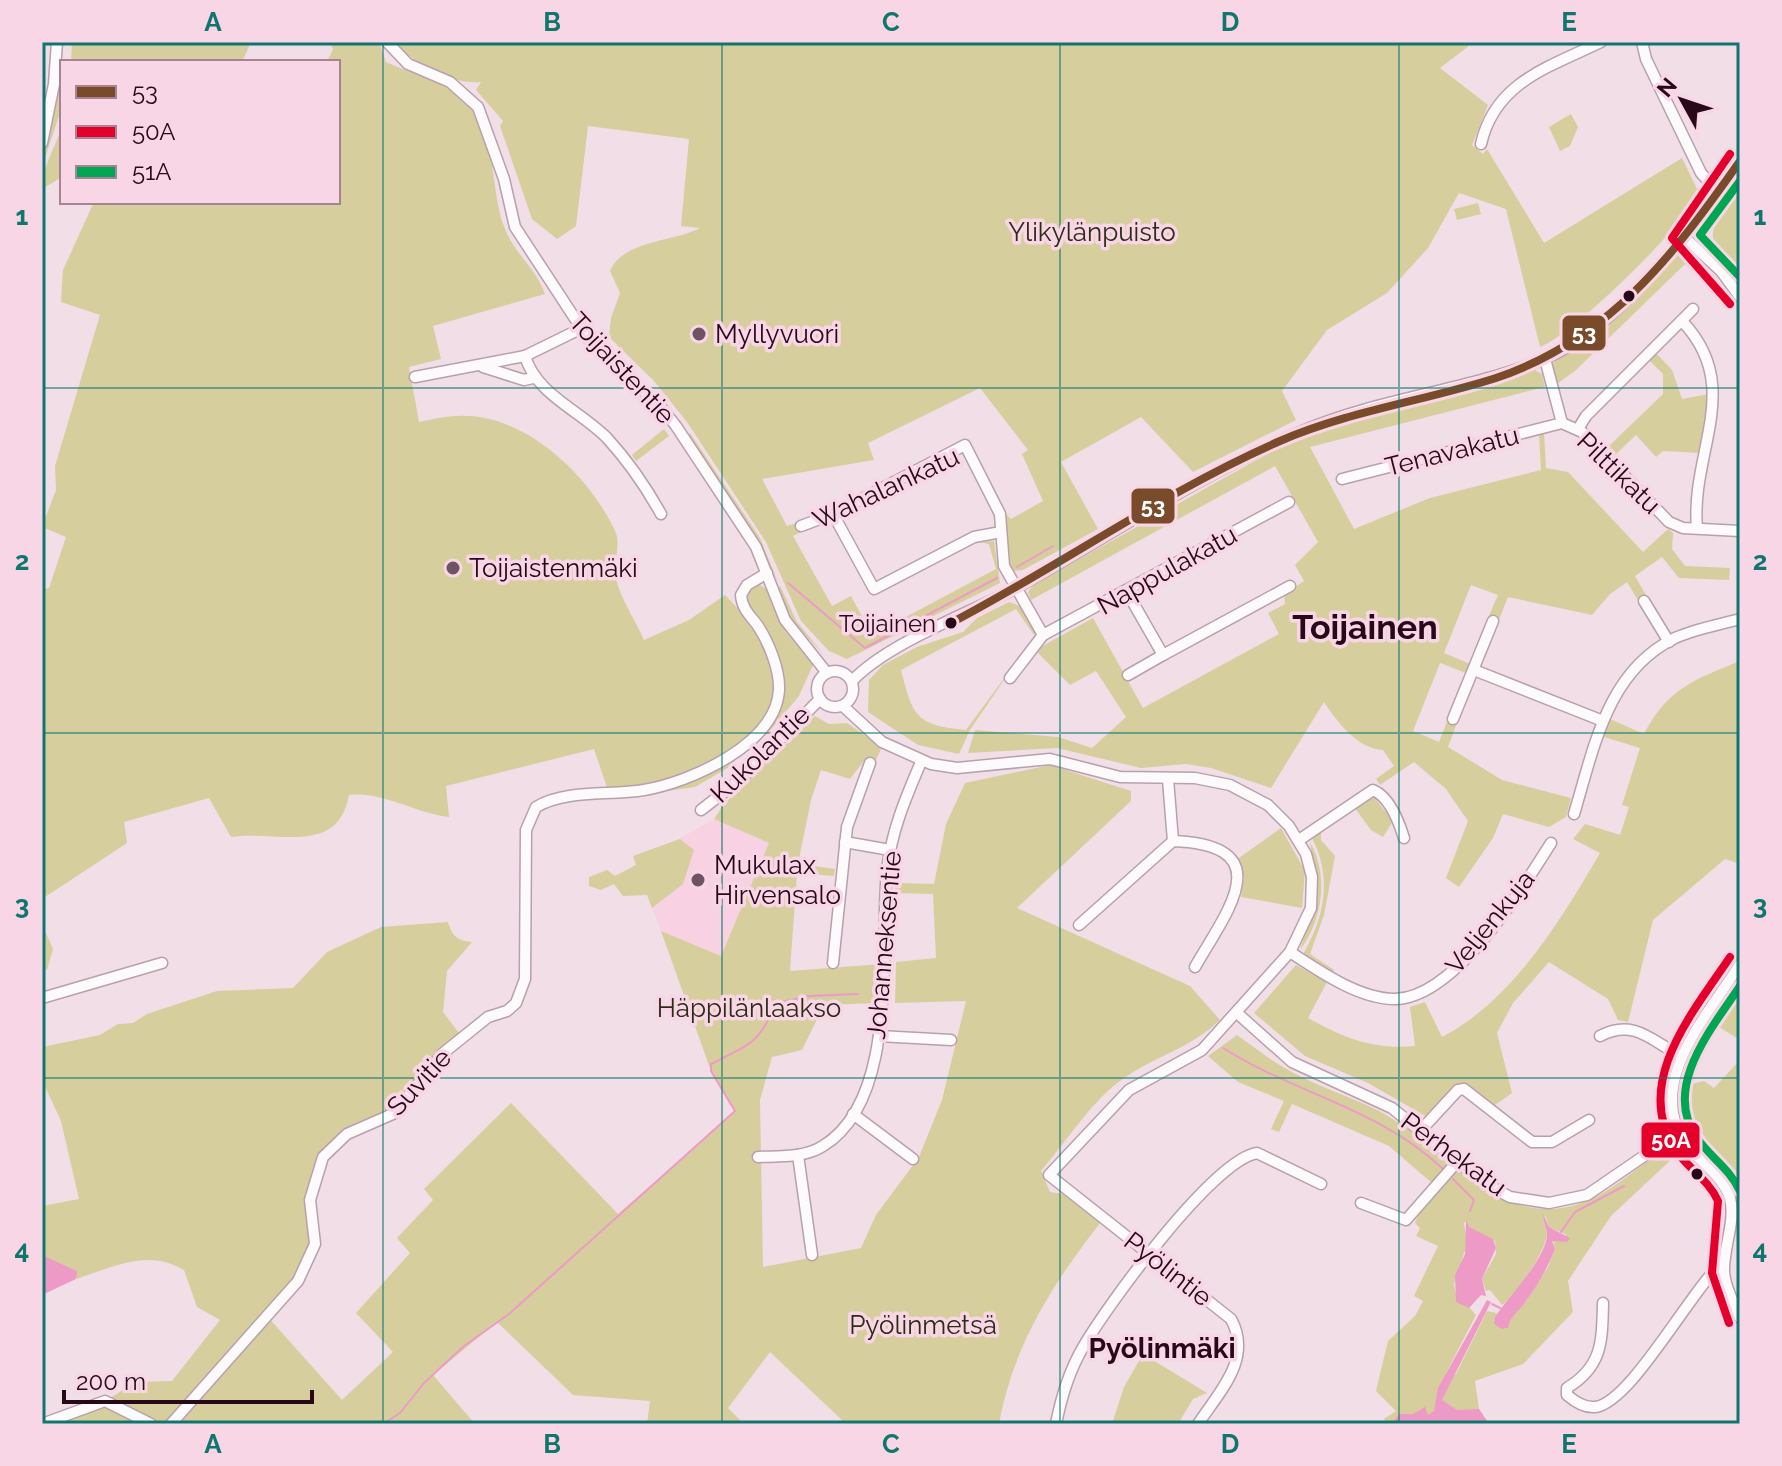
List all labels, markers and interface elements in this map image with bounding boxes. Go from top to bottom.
text: A [204,7,222,37]
text: B [543,7,561,37]
text: C [882,7,900,37]
text: D [1221,7,1239,37]
text: E [1561,7,1577,37]
legend [60,60,340,204]
north arrow [1642,60,1722,140]
text: N [1651,72,1682,102]
text: 53 [132,77,158,106]
text: 50A [132,117,176,146]
text: 51A [132,157,172,186]
text: 1 [16,201,29,231]
text: 1 [1754,201,1767,231]
park label: Ylikylänpuisto [1008,217,1176,247]
unlabelled marker [1621,288,1637,304]
street label: Toijaistentie [563,306,681,430]
line badge: 53 [1561,314,1607,352]
place label: Myllyvuori [715,319,839,349]
text: 53 [1572,320,1596,346]
marker: Myllyvuori [690,325,708,343]
street label: Tenavakatu [1382,420,1522,482]
street label: Pilttikatu [1571,426,1667,520]
street label: Wahalankatu [808,441,964,535]
line badge: 53 [1130,487,1176,525]
text: 53 [1141,493,1165,519]
street label: Nappulakatu [1092,519,1242,621]
text: 2 [15,546,29,576]
text: 2 [1753,546,1767,576]
place label: Toijaistenmäki [469,553,638,583]
marker: Toijaistenmäki [444,559,462,577]
district label: Toijainen [1292,607,1438,647]
place label: Toijainen [839,609,936,638]
marker: Toijainen [943,615,959,631]
street label: Kukolantie [704,699,816,809]
place label: Mukulax Hirvensalo [714,850,841,910]
street label: Johanneksentie [861,850,907,1040]
street label: Veljenkuja [1439,864,1541,980]
marker: Mukulax Hirvensalo [689,871,707,889]
text: 3 [15,890,29,920]
text: 3 [1753,890,1767,920]
park label: Häppilänlaakso [657,993,841,1023]
street label: Suvitie [381,1042,457,1122]
street label: Perhekatu [1396,1106,1512,1202]
line badge: 50A [1640,1121,1701,1159]
text: 50A [1651,1127,1691,1153]
unlabelled marker [1689,1166,1705,1182]
street label: Pyölintie [1118,1226,1218,1312]
text: 4 [15,1235,29,1265]
text: 4 [1753,1235,1767,1265]
park label: Pyölinmetsä [849,1310,997,1340]
district label: Pyölinmäki [1088,1332,1236,1365]
scale bar [64,1354,312,1404]
text: 200 m [76,1367,146,1396]
text: A [204,1429,222,1459]
text: B [543,1429,561,1459]
text: C [882,1429,900,1459]
text: D [1221,1429,1239,1459]
text: E [1561,1429,1577,1459]

